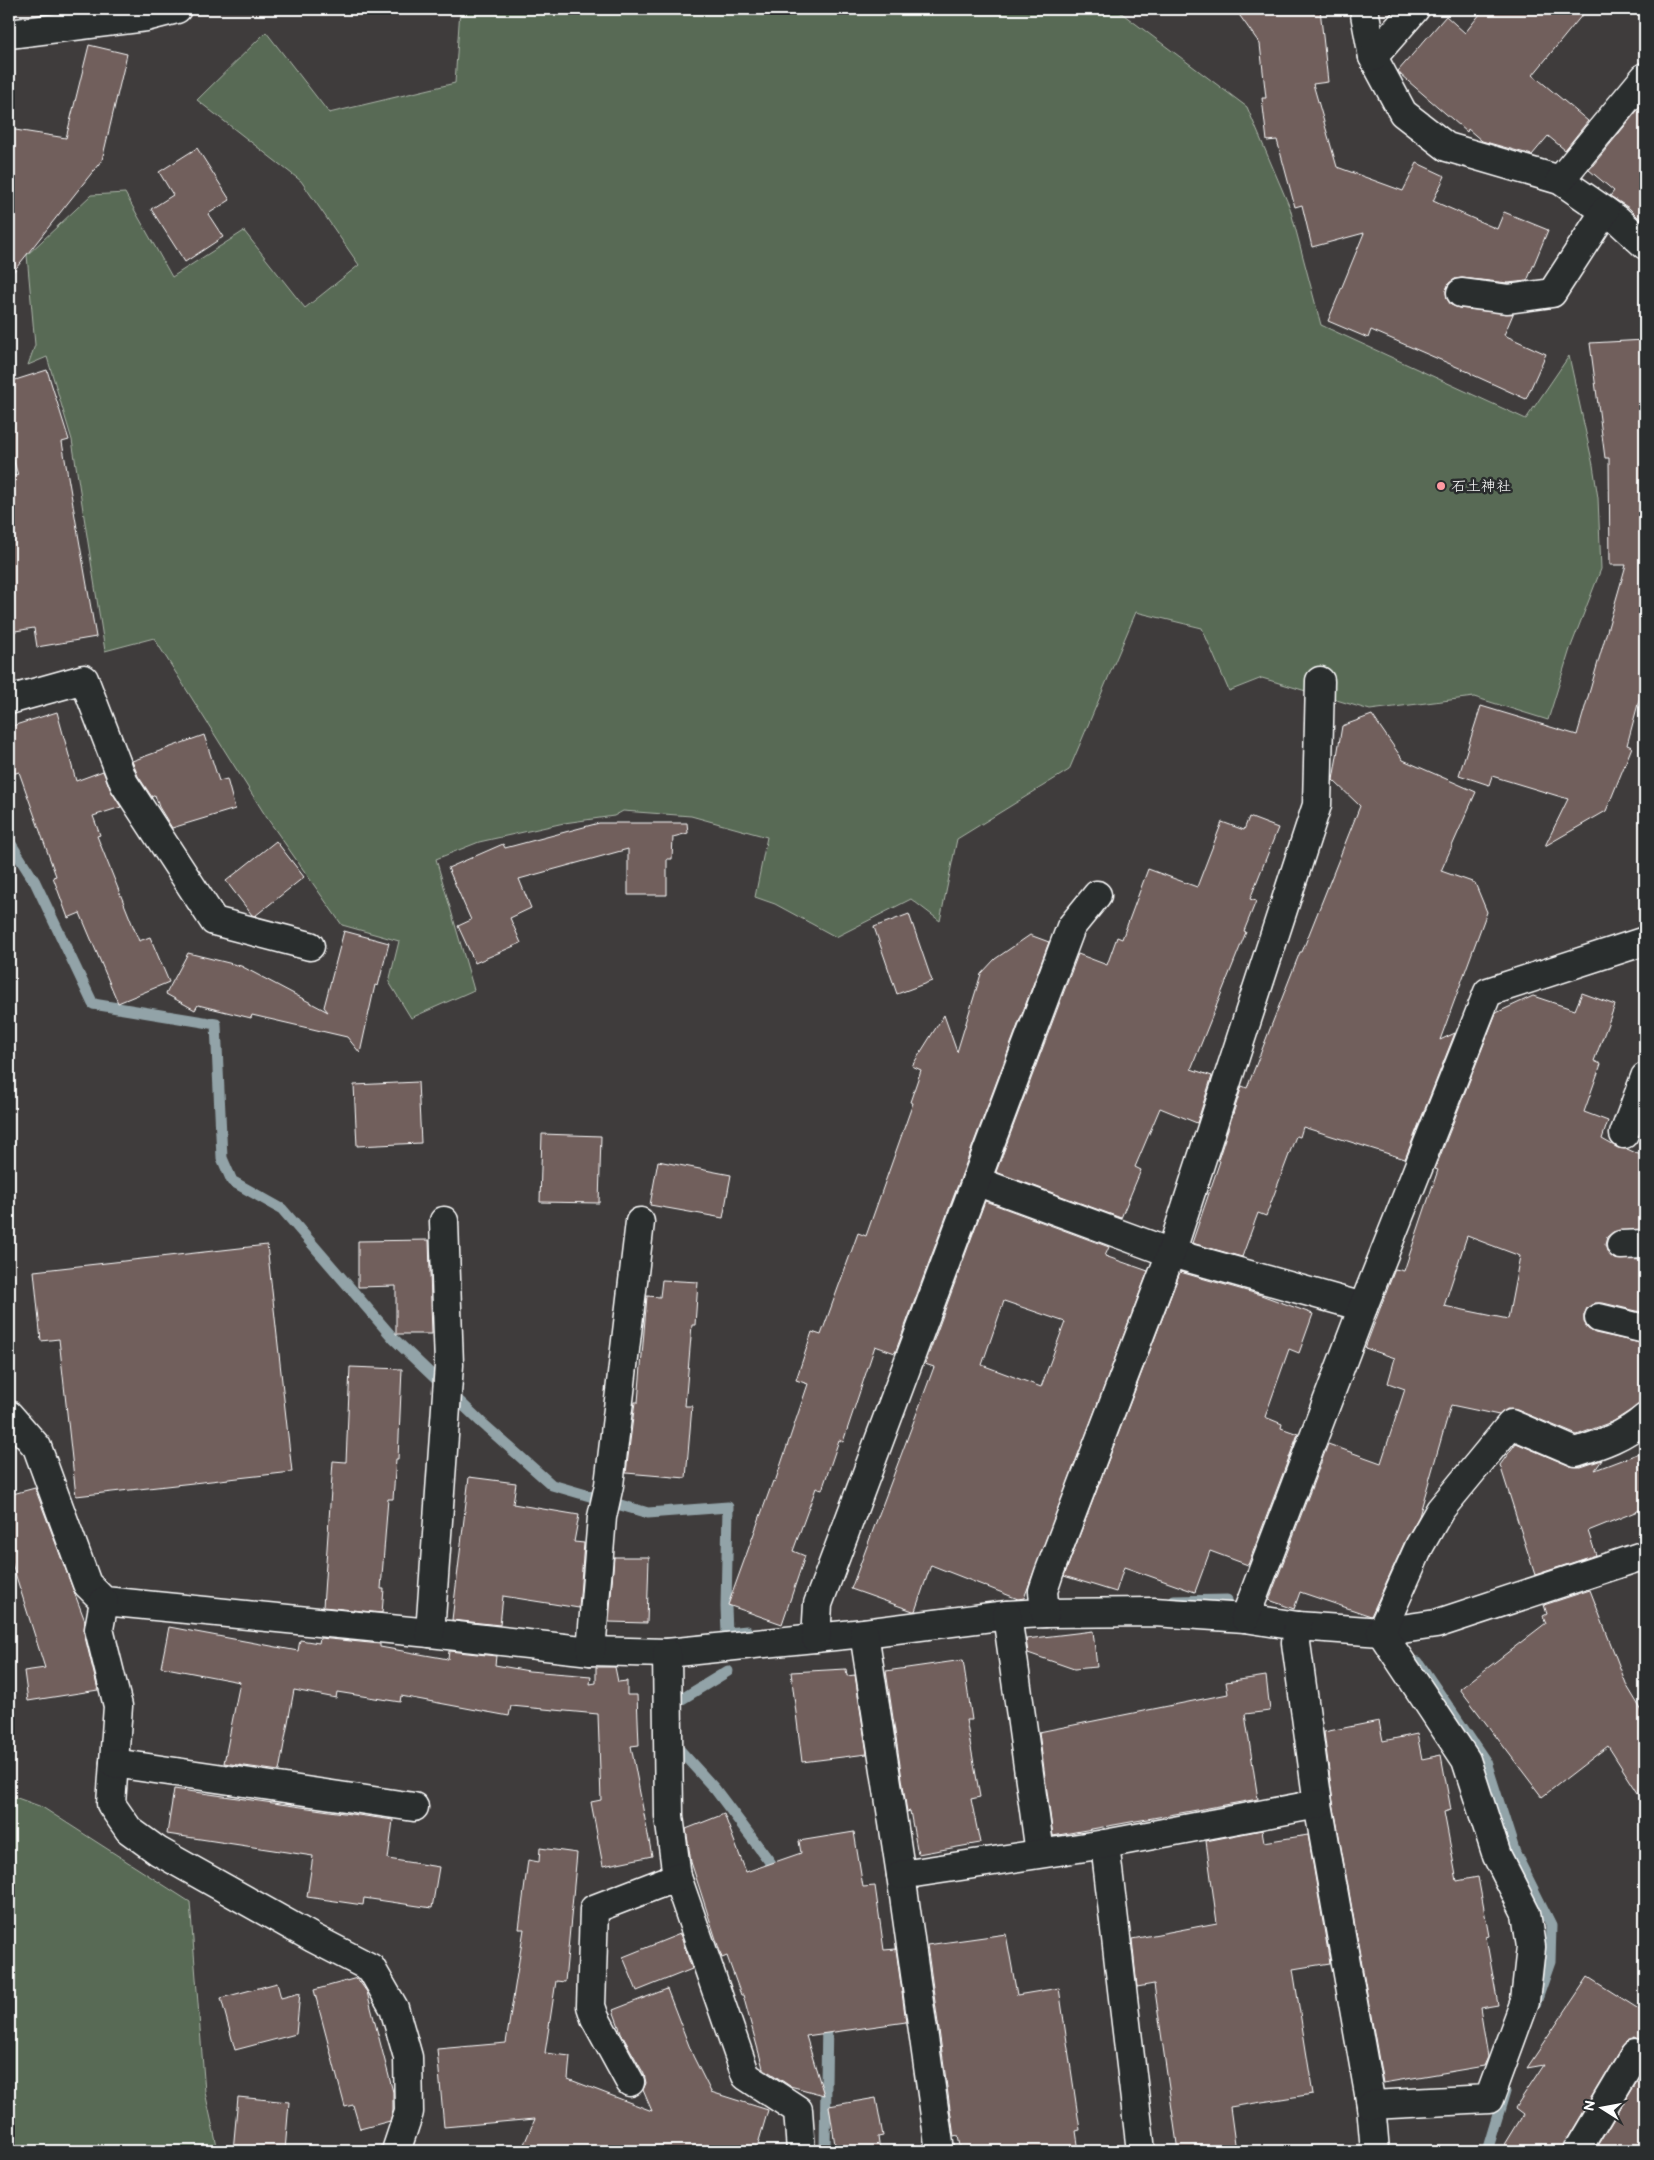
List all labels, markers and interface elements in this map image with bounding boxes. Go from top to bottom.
place label: 石土神社 [1451,477,1511,496]
marker: 石土神社 [1435,480,1447,492]
north arrow [1576,2082,1626,2132]
text: N [1580,2099,1599,2112]

